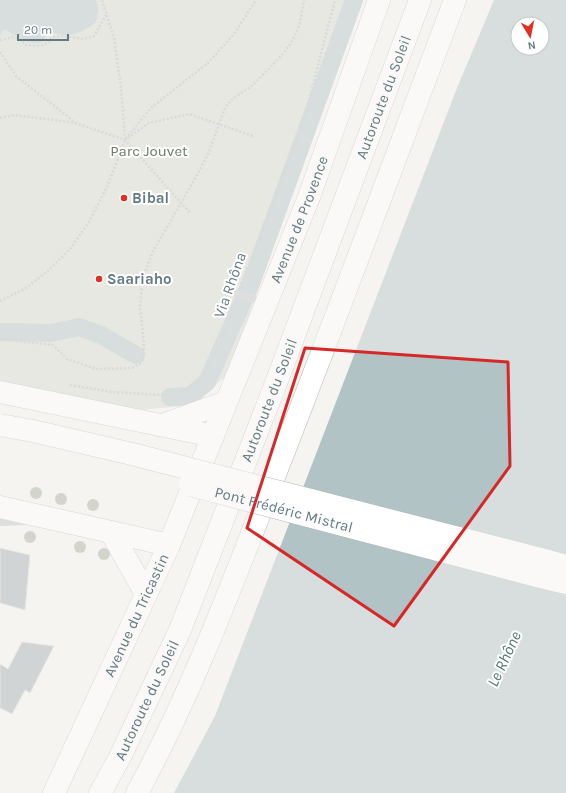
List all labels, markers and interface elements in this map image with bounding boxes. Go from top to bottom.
scale bar [18,16,68,42]
north arrow [510,16,550,56]
text: 20 m [24,23,52,37]
street label: Autoroute du Soleil [352,33,415,161]
text: N [527,38,537,52]
park label: Parc Jouvet [110,142,188,160]
street label: Avenue de Provence [266,154,332,286]
place label: Bibal [132,189,169,207]
marker: Bibal [119,193,129,203]
street label: Via Rhôna [210,250,250,320]
place label: Saariaho [107,270,172,288]
marker: Saariaho [94,274,104,284]
street label: Autoroute du Soleil [237,336,301,465]
street label: Pont Frédéric Mistral [213,483,355,536]
street label: Avenue du Tricastin [100,551,173,680]
water label: Le Rhône [483,628,525,690]
street label: Autoroute du Soleil [111,637,183,763]

